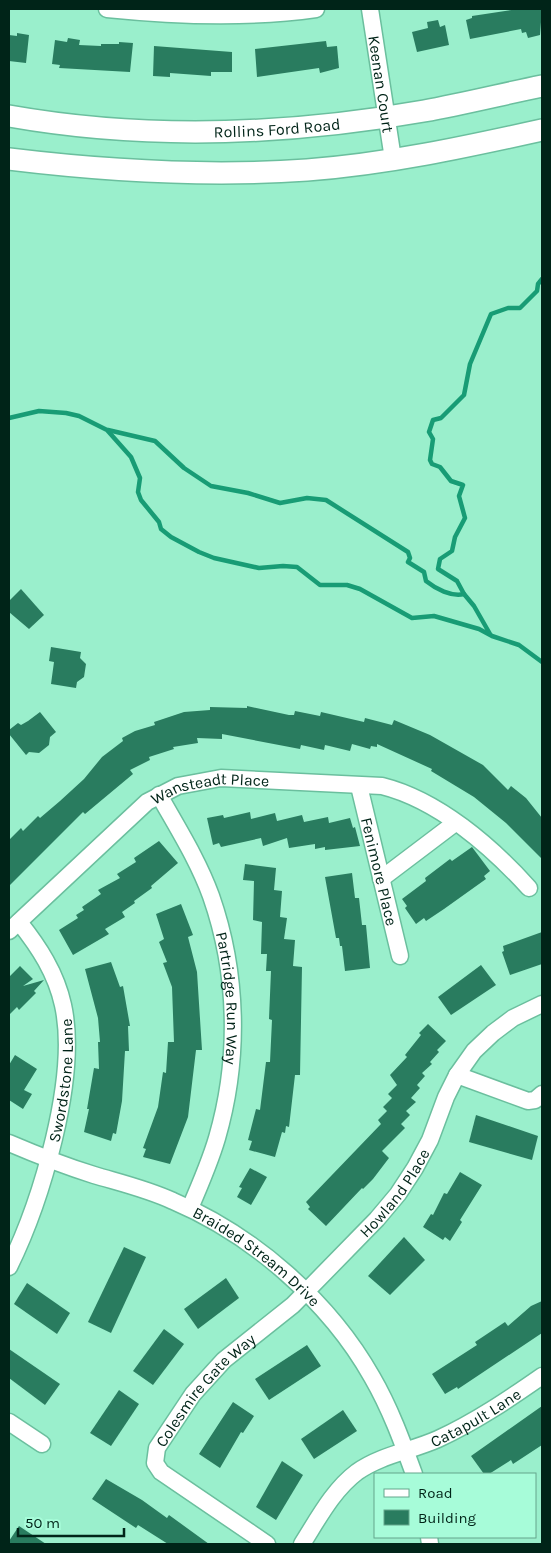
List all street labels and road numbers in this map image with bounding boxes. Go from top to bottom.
street label: Keenan Court [365,34,398,134]
street label: Rollins Ford Road [214,114,341,141]
street label: Wansteadt Place [147,769,270,808]
street label: Fenimore Place [357,815,402,928]
street label: Partridge Run Way [212,930,242,1066]
street label: Swordstone Lane [44,1018,76,1144]
street label: Howland Place [355,1145,433,1241]
street label: Braided Stream Drive [190,1202,324,1310]
street label: Colesmire Gate Way [151,1329,259,1450]
street label: Catapult Lane [427,1384,524,1451]

